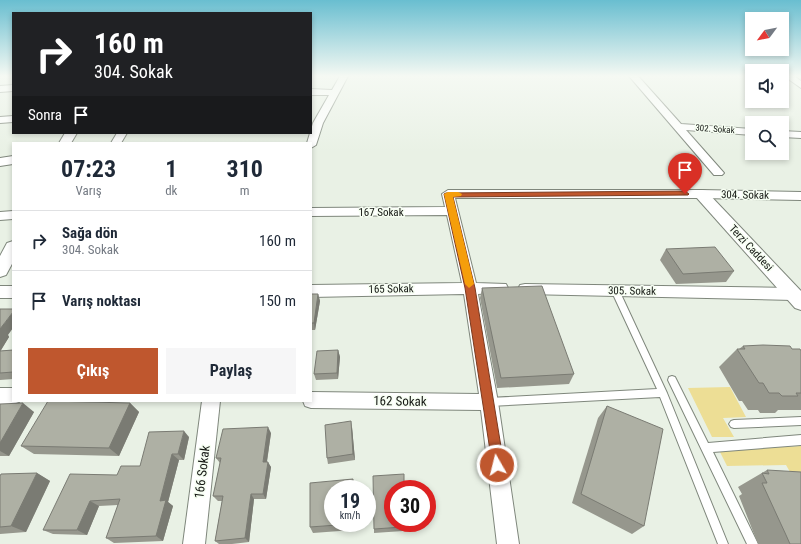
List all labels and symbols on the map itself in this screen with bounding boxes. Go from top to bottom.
north arrow [745,12,789,56]
street label: 302. Sokak [695,123,735,135]
pin [668,153,702,194]
street label: 304. Sokak [721,188,769,202]
street label: 167 Sokak [358,206,404,219]
street label: Terzi Caddesi [726,222,776,274]
street label: 165 Sokak [368,282,414,296]
street label: 305. Sokak [608,284,656,298]
street label: 162 Sokak [373,393,427,409]
street label: 166 Sokak [191,444,213,499]
position arrow [476,444,518,486]
speed limit sign: 30 [384,480,436,532]

